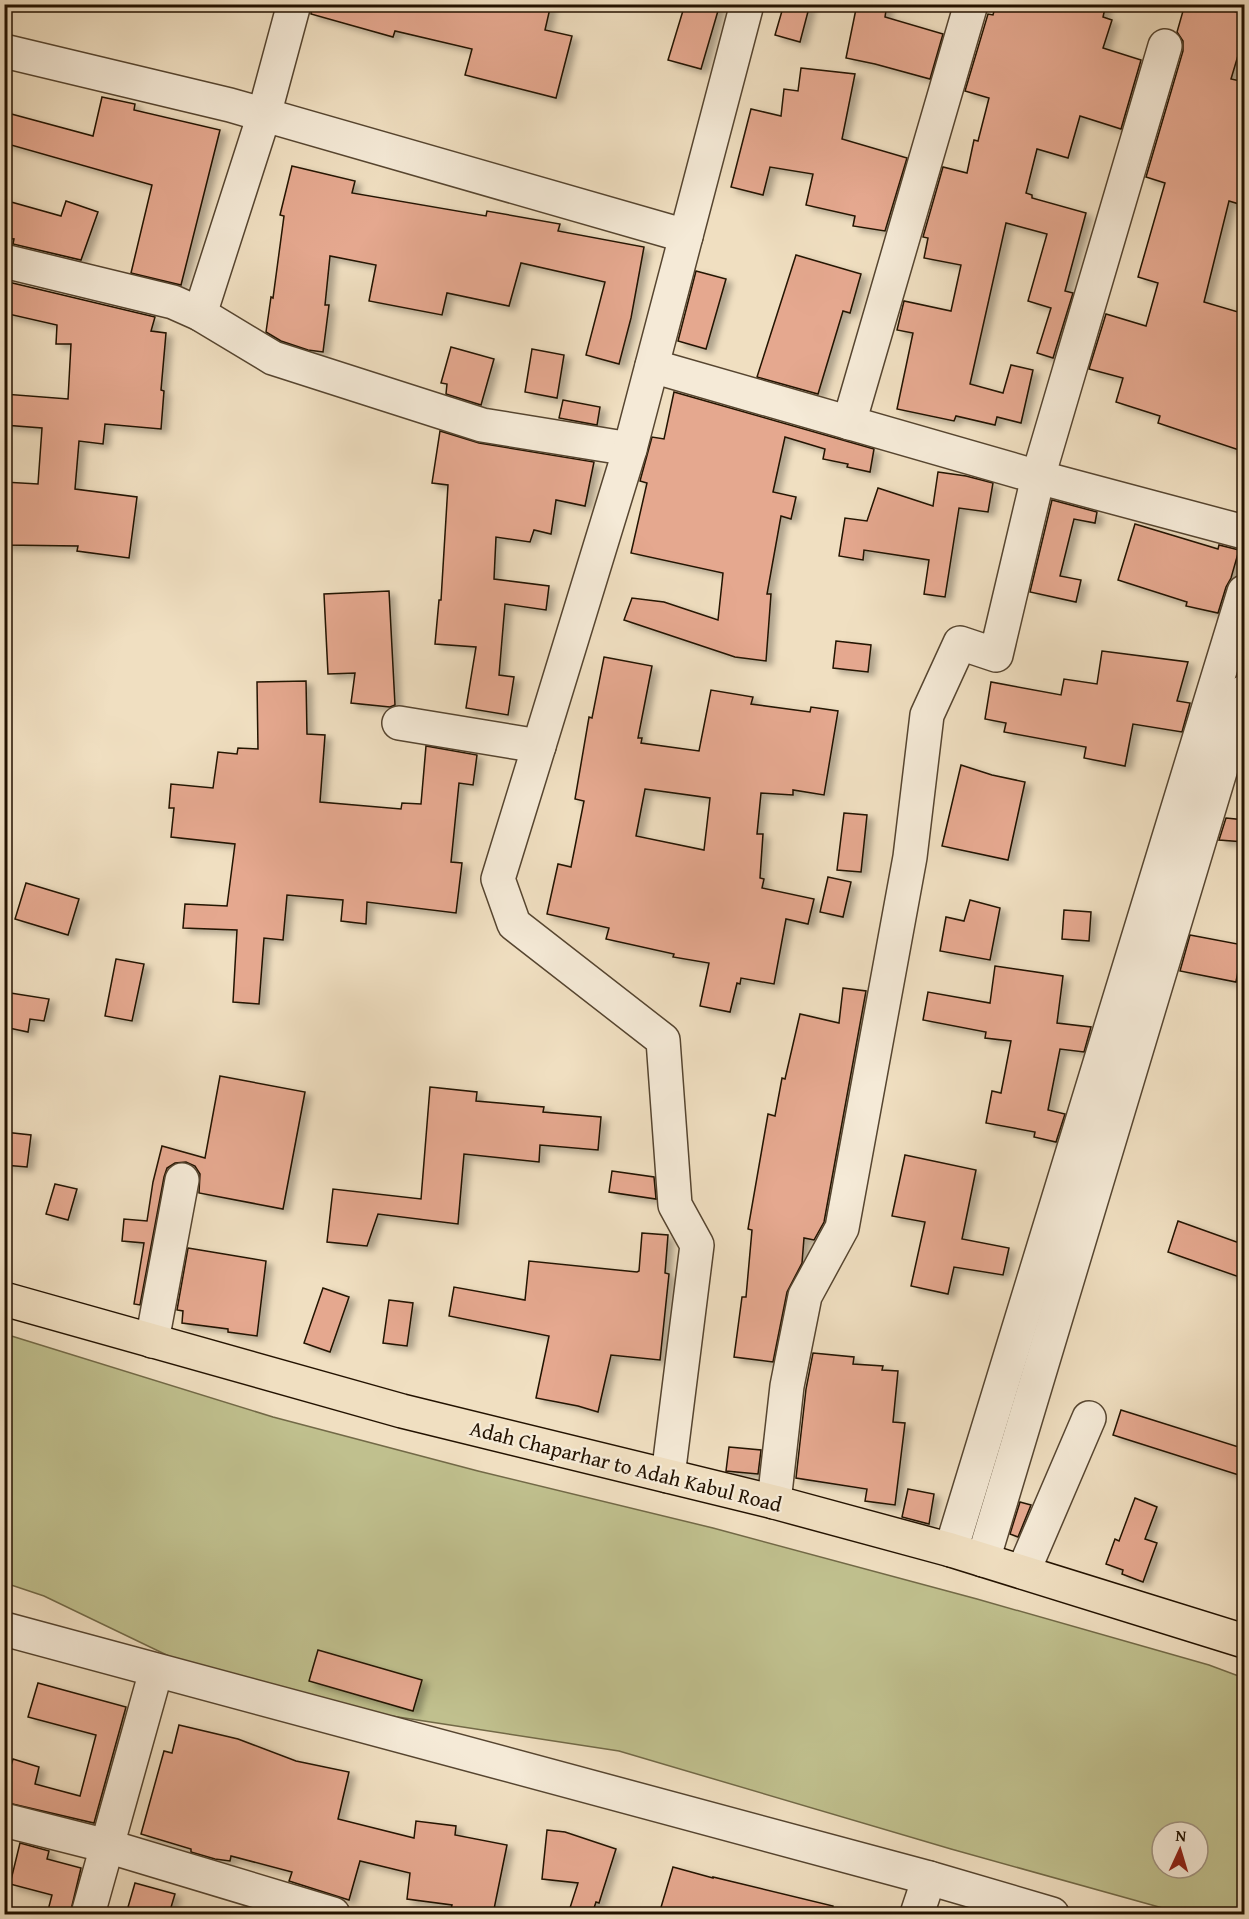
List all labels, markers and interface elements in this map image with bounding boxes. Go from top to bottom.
street label: Adah Chaparhar to Adah Kabul Road [467,1412,786,1520]
north arrow [1150,1820,1210,1880]
text: N [1175,1823,1188,1847]

